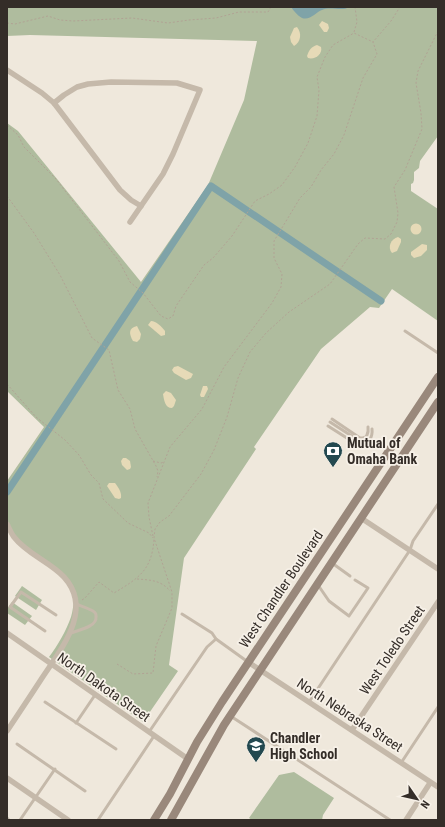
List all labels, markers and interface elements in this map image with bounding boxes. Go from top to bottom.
place label: Mutual of Omaha Bank [347,435,417,467]
bank icon: Mutual of Omaha Bank [322,440,344,468]
street label: West Chandler Boulevard [236,527,326,651]
street label: West Toledo Street [356,602,428,698]
street label: North Dakota Street [55,649,153,725]
street label: North Nebraska Street [294,675,406,755]
place label: Chandler High School [270,730,338,762]
school or university icon: Chandler High School [245,735,267,763]
north arrow [397,779,437,819]
text: N [417,798,432,811]

